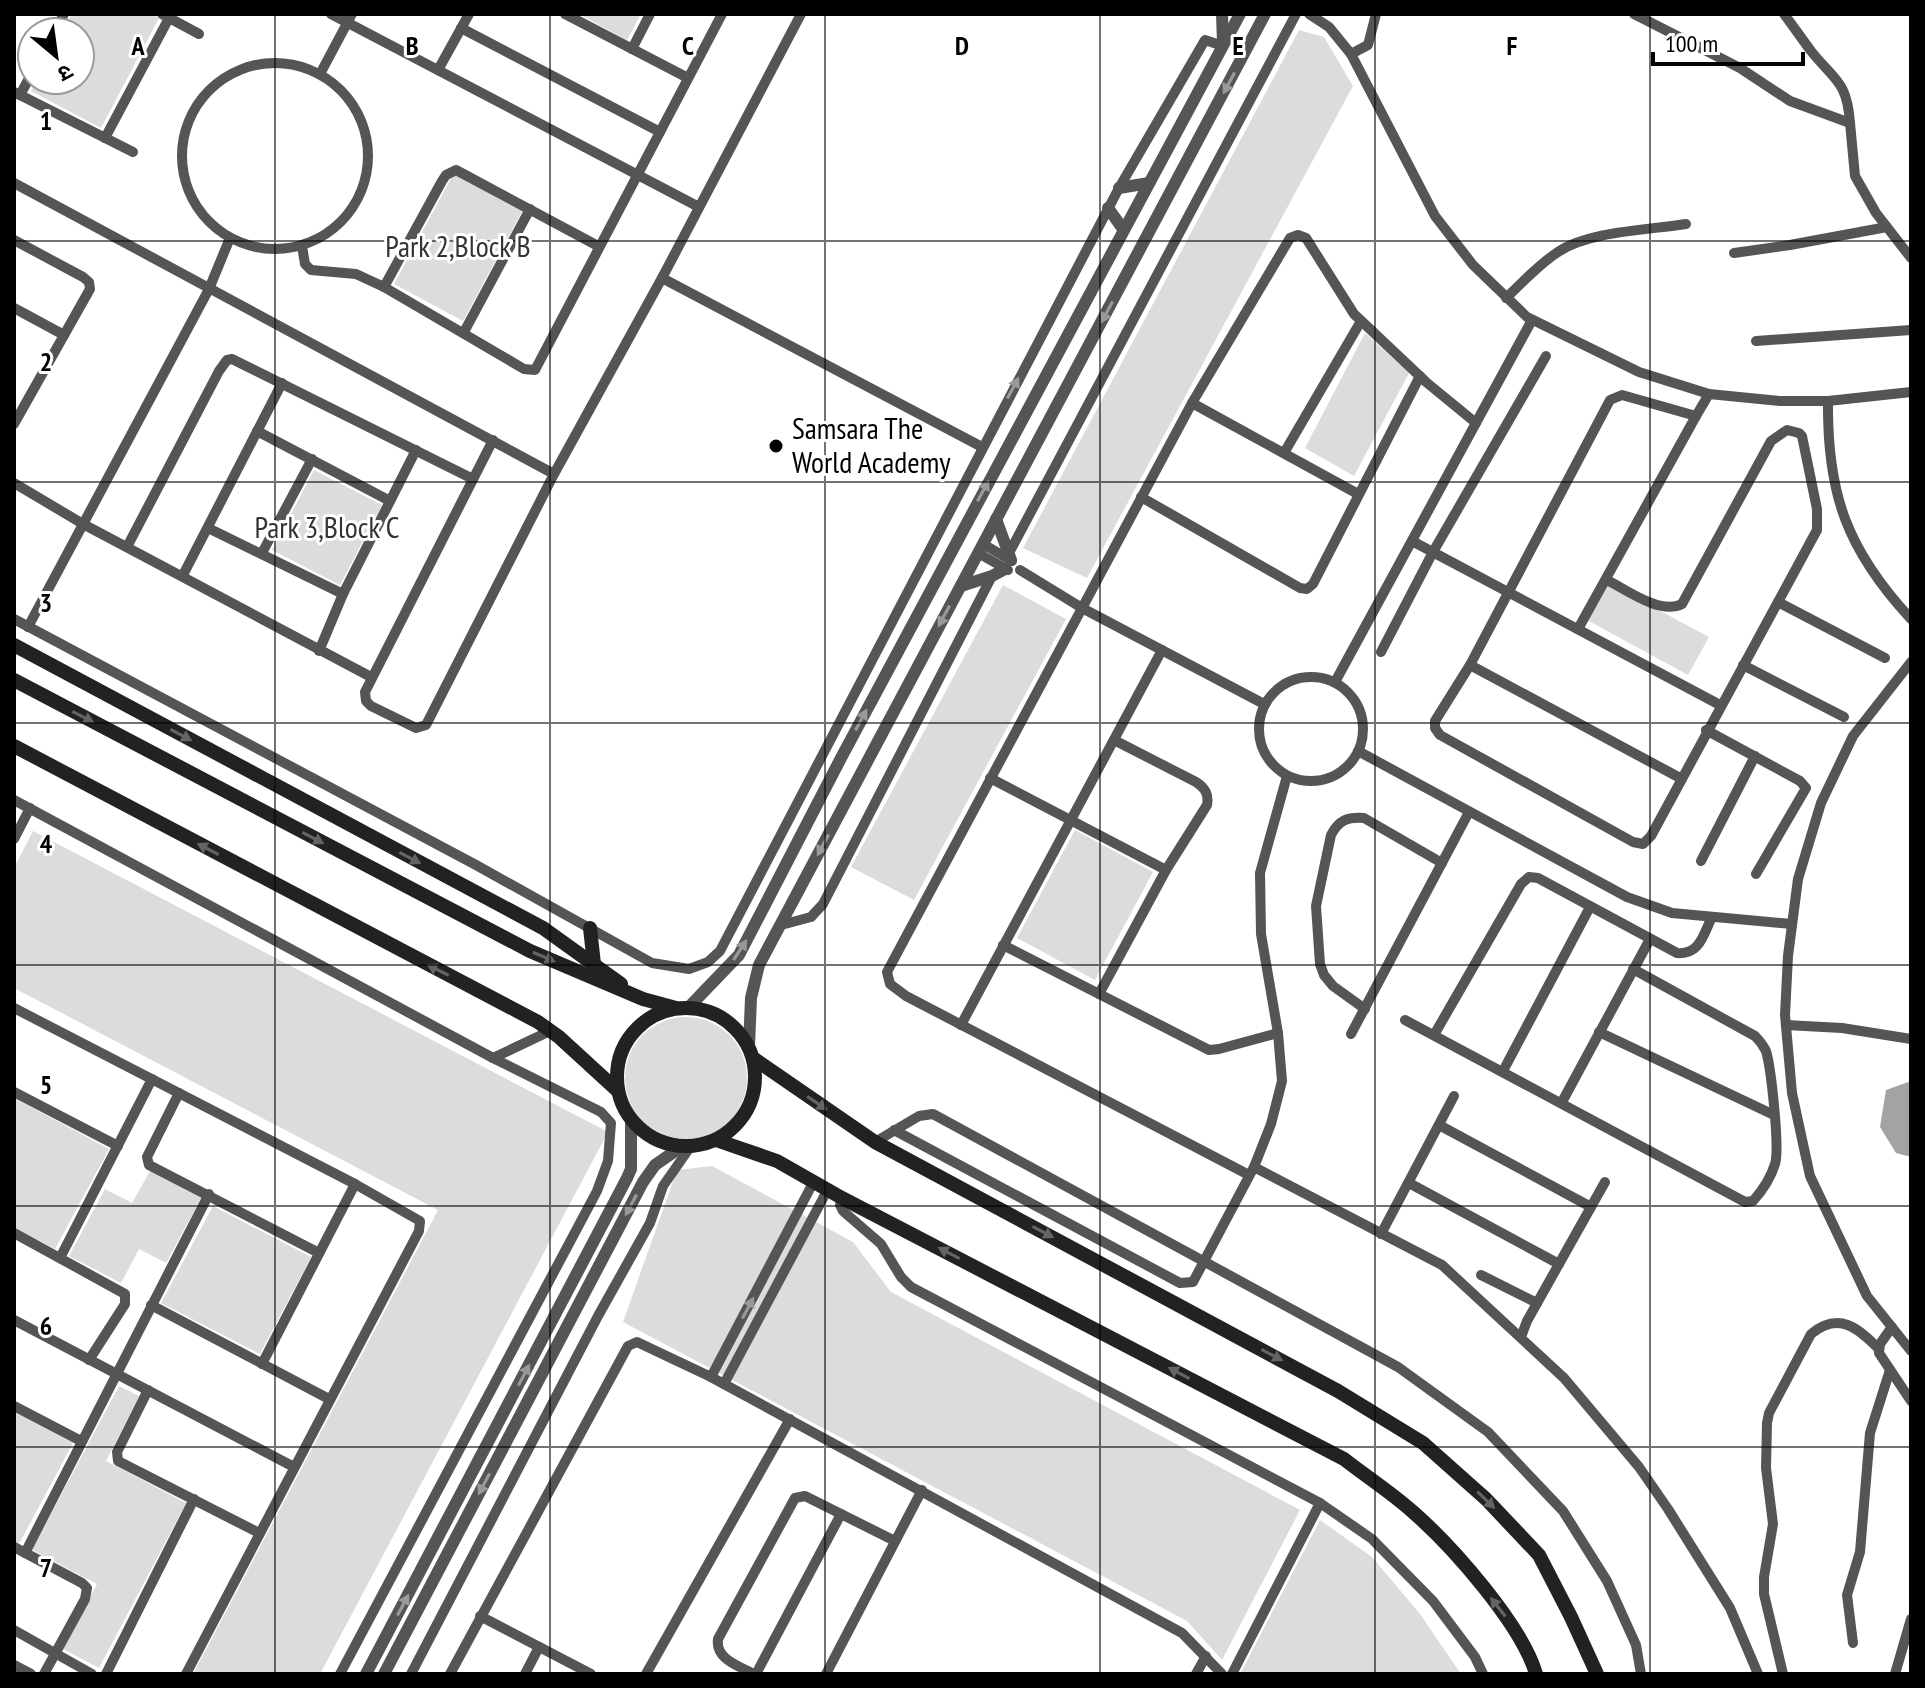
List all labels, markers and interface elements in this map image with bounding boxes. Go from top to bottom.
north arrow [16,16,96,96]
scale bar [1653,16,1803,66]
text: 100 m [1665,28,1718,59]
text: A [130,29,145,62]
text: B [406,29,419,62]
text: C [682,29,694,62]
text: D [955,29,969,62]
text: E [1232,29,1244,62]
text: F [1507,29,1518,62]
text: उ [52,58,78,89]
one-way arrow [1222,72,1236,94]
text: 1 [40,104,52,137]
park label: Park 2,Block B [385,226,531,265]
one-way arrow [1100,301,1113,324]
text: 2 [40,345,52,378]
one-way arrow [1007,376,1020,399]
place label: Samsara The World Academy [792,408,951,481]
marker: Samsara The World Academy [767,437,785,455]
one-way arrow [976,479,990,502]
park label: Park 3,Block C [254,507,400,546]
text: 3 [40,586,52,619]
one-way arrow [938,604,951,627]
one-way arrow [72,709,94,723]
one-way arrow [854,709,867,732]
one-way arrow [170,728,193,741]
text: 4 [40,827,53,860]
one-way arrow [302,831,325,844]
one-way arrow [816,834,829,857]
one-way arrow [196,842,219,856]
one-way arrow [399,851,422,864]
one-way arrow [732,940,747,961]
one-way arrow [532,951,556,964]
one-way arrow [426,964,449,977]
text: 5 [40,1068,52,1101]
one-way arrow [807,1095,828,1110]
one-way arrow [625,1193,638,1216]
one-way arrow [1031,1225,1054,1239]
one-way arrow [937,1247,960,1260]
one-way arrow [741,1296,754,1319]
text: 6 [40,1309,52,1342]
one-way arrow [1260,1348,1283,1362]
one-way arrow [517,1363,530,1386]
one-way arrow [1168,1367,1191,1380]
one-way arrow [478,1473,491,1496]
one-way arrow [1476,1490,1495,1509]
text: 7 [40,1551,52,1584]
one-way arrow [395,1594,409,1616]
one-way arrow [1490,1597,1507,1617]

